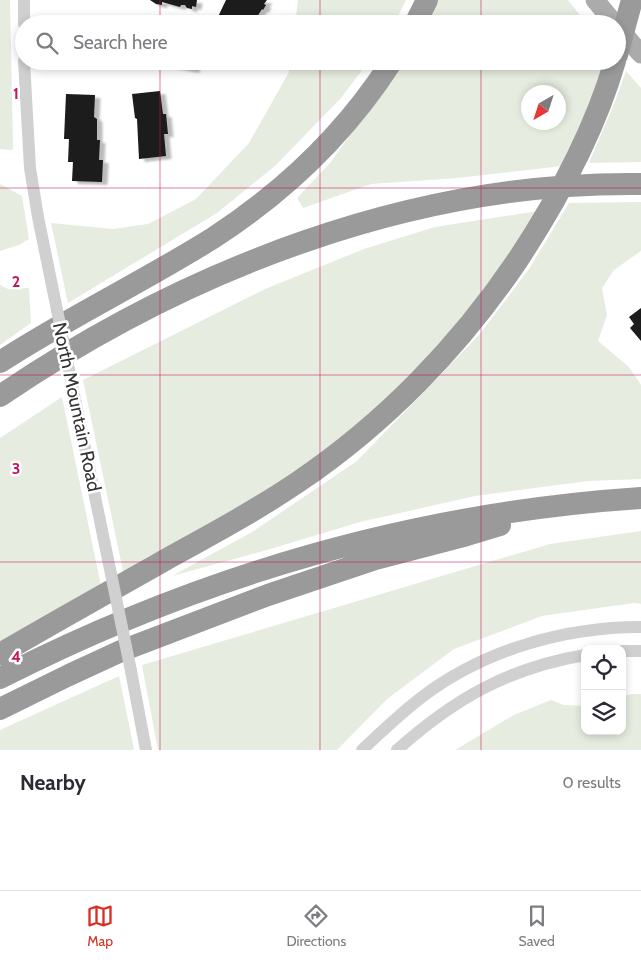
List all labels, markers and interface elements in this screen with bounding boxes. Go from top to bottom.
search box [15,15,626,70]
icon: search [33,29,61,57]
text: Search here [73,31,167,54]
text: 1 [13,84,19,103]
north arrow [521,85,566,130]
text: 2 [12,272,20,291]
street label: North Mountain Road [48,320,106,494]
text: 3 [12,459,20,478]
map controls [581,645,626,735]
button: locate [581,645,626,690]
text: 4 [11,647,21,666]
button: layers [581,690,626,735]
text: Nearby [20,770,86,795]
text: 0 results [562,773,621,792]
tab: Map [86,902,114,950]
tab: Directions [286,902,346,950]
tab: Saved [518,902,555,950]

